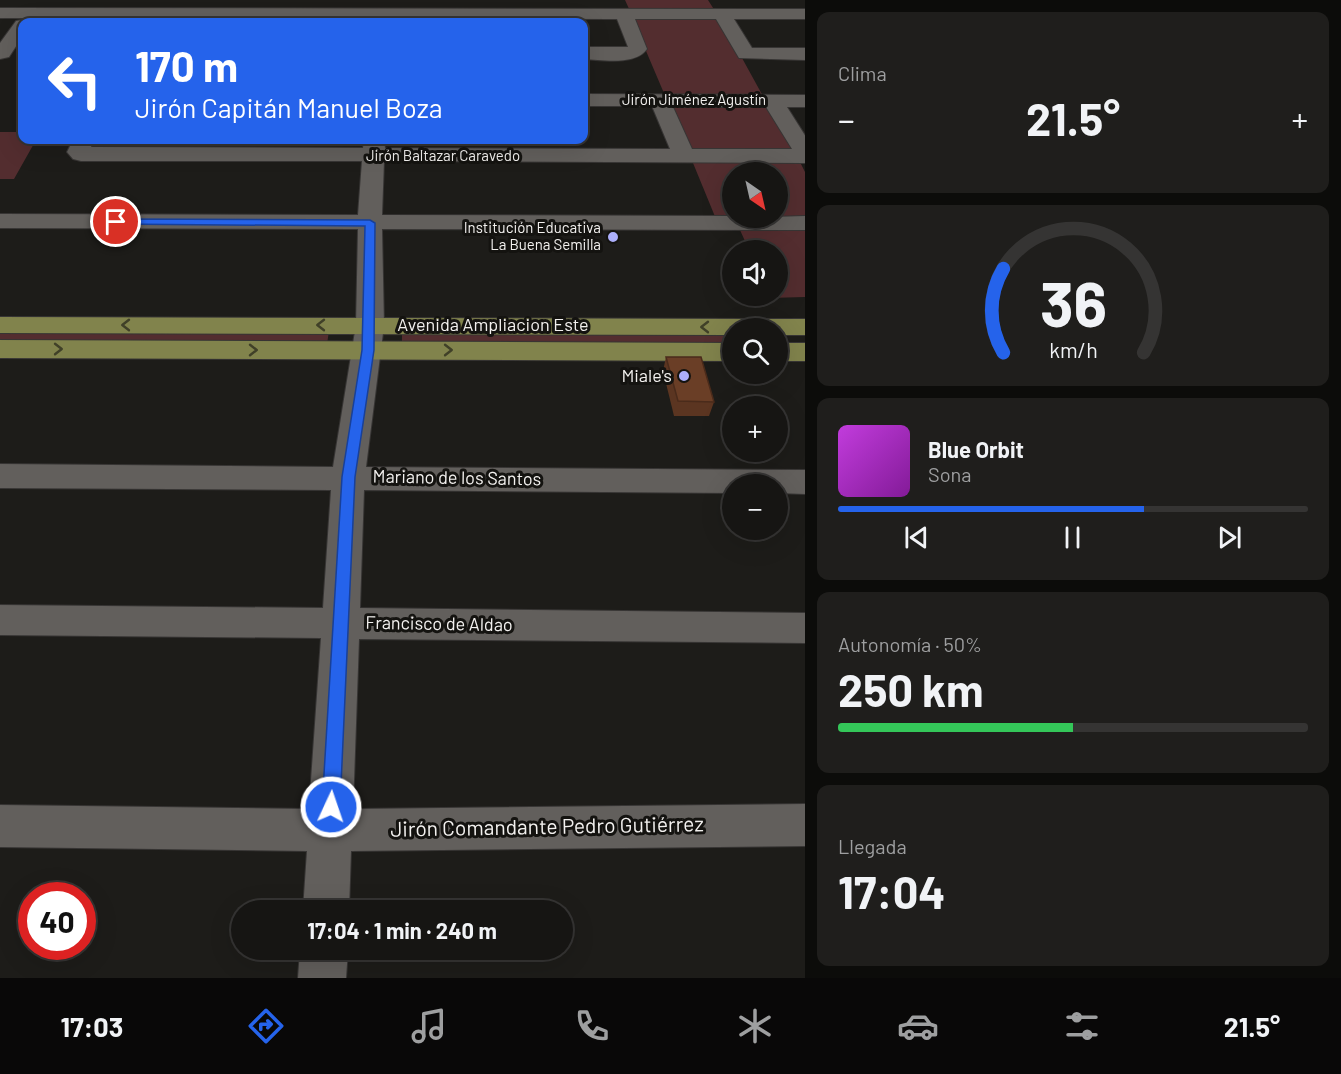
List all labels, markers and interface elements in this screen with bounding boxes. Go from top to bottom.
text: 170 m [135,40,238,90]
icon: left [36,42,114,120]
text: Clima [838,61,887,85]
street label: Jirón Jiménez Agustín [622,90,766,108]
text: Jirón Capitán Manuel Boza [135,91,443,123]
text: 21.5° [1026,91,1120,145]
text: − [838,99,855,139]
text: + [1292,99,1308,139]
street label: Jirón Baltazar Caravedo [366,146,520,164]
north arrow [722,162,788,228]
map controls [722,162,788,540]
pin [90,196,141,247]
icon: arrive [99,205,132,238]
place label: Institución Educativa La Buena Semilla [464,218,601,253]
marker: Institución Educativa La Buena Semilla [606,230,620,244]
button: sound [722,240,788,306]
text: 36 [1039,265,1107,339]
street label: Avenida Ampliacion Este [397,313,589,335]
button: search [722,318,788,384]
one-way arrow [122,319,131,331]
one-way arrow [317,319,326,331]
one-way arrow [701,321,710,333]
text: km/h [1049,337,1097,362]
one-way arrow [54,343,63,355]
one-way arrow [249,344,258,356]
one-way arrow [444,344,453,356]
place label: Miale's [621,364,672,386]
marker: Miale's [677,369,691,383]
button: + [722,396,788,462]
text: Blue Orbit [928,436,1024,462]
text: Sona [928,462,972,486]
street label: Mariano de los Santos [372,465,542,489]
button: − [722,474,788,540]
icon: previous [900,521,933,554]
icon: pause [1056,521,1089,554]
icon: next [1213,521,1246,554]
street label: Francisco de Aldao [365,611,513,635]
text: Autonomía · 50% [838,632,982,656]
text: 250 km [838,662,984,716]
position arrow [299,775,363,839]
street label: Jirón Comandante Pedro Gutiérrez [390,810,704,841]
text: Llegada [838,834,907,858]
text: 17:04 [838,864,946,918]
speed limit sign: 40 [18,882,96,960]
text: 17:04 · 1 min · 240 m [307,917,497,943]
icon: directions [245,1005,287,1047]
icon: music [408,1005,450,1047]
icon: phone [571,1005,613,1047]
icon: climate [734,1005,776,1047]
icon: car [897,1005,939,1047]
icon: filters [1061,1005,1103,1047]
text: 17:03 [61,1010,123,1042]
text: 21.5° [1224,1010,1280,1042]

